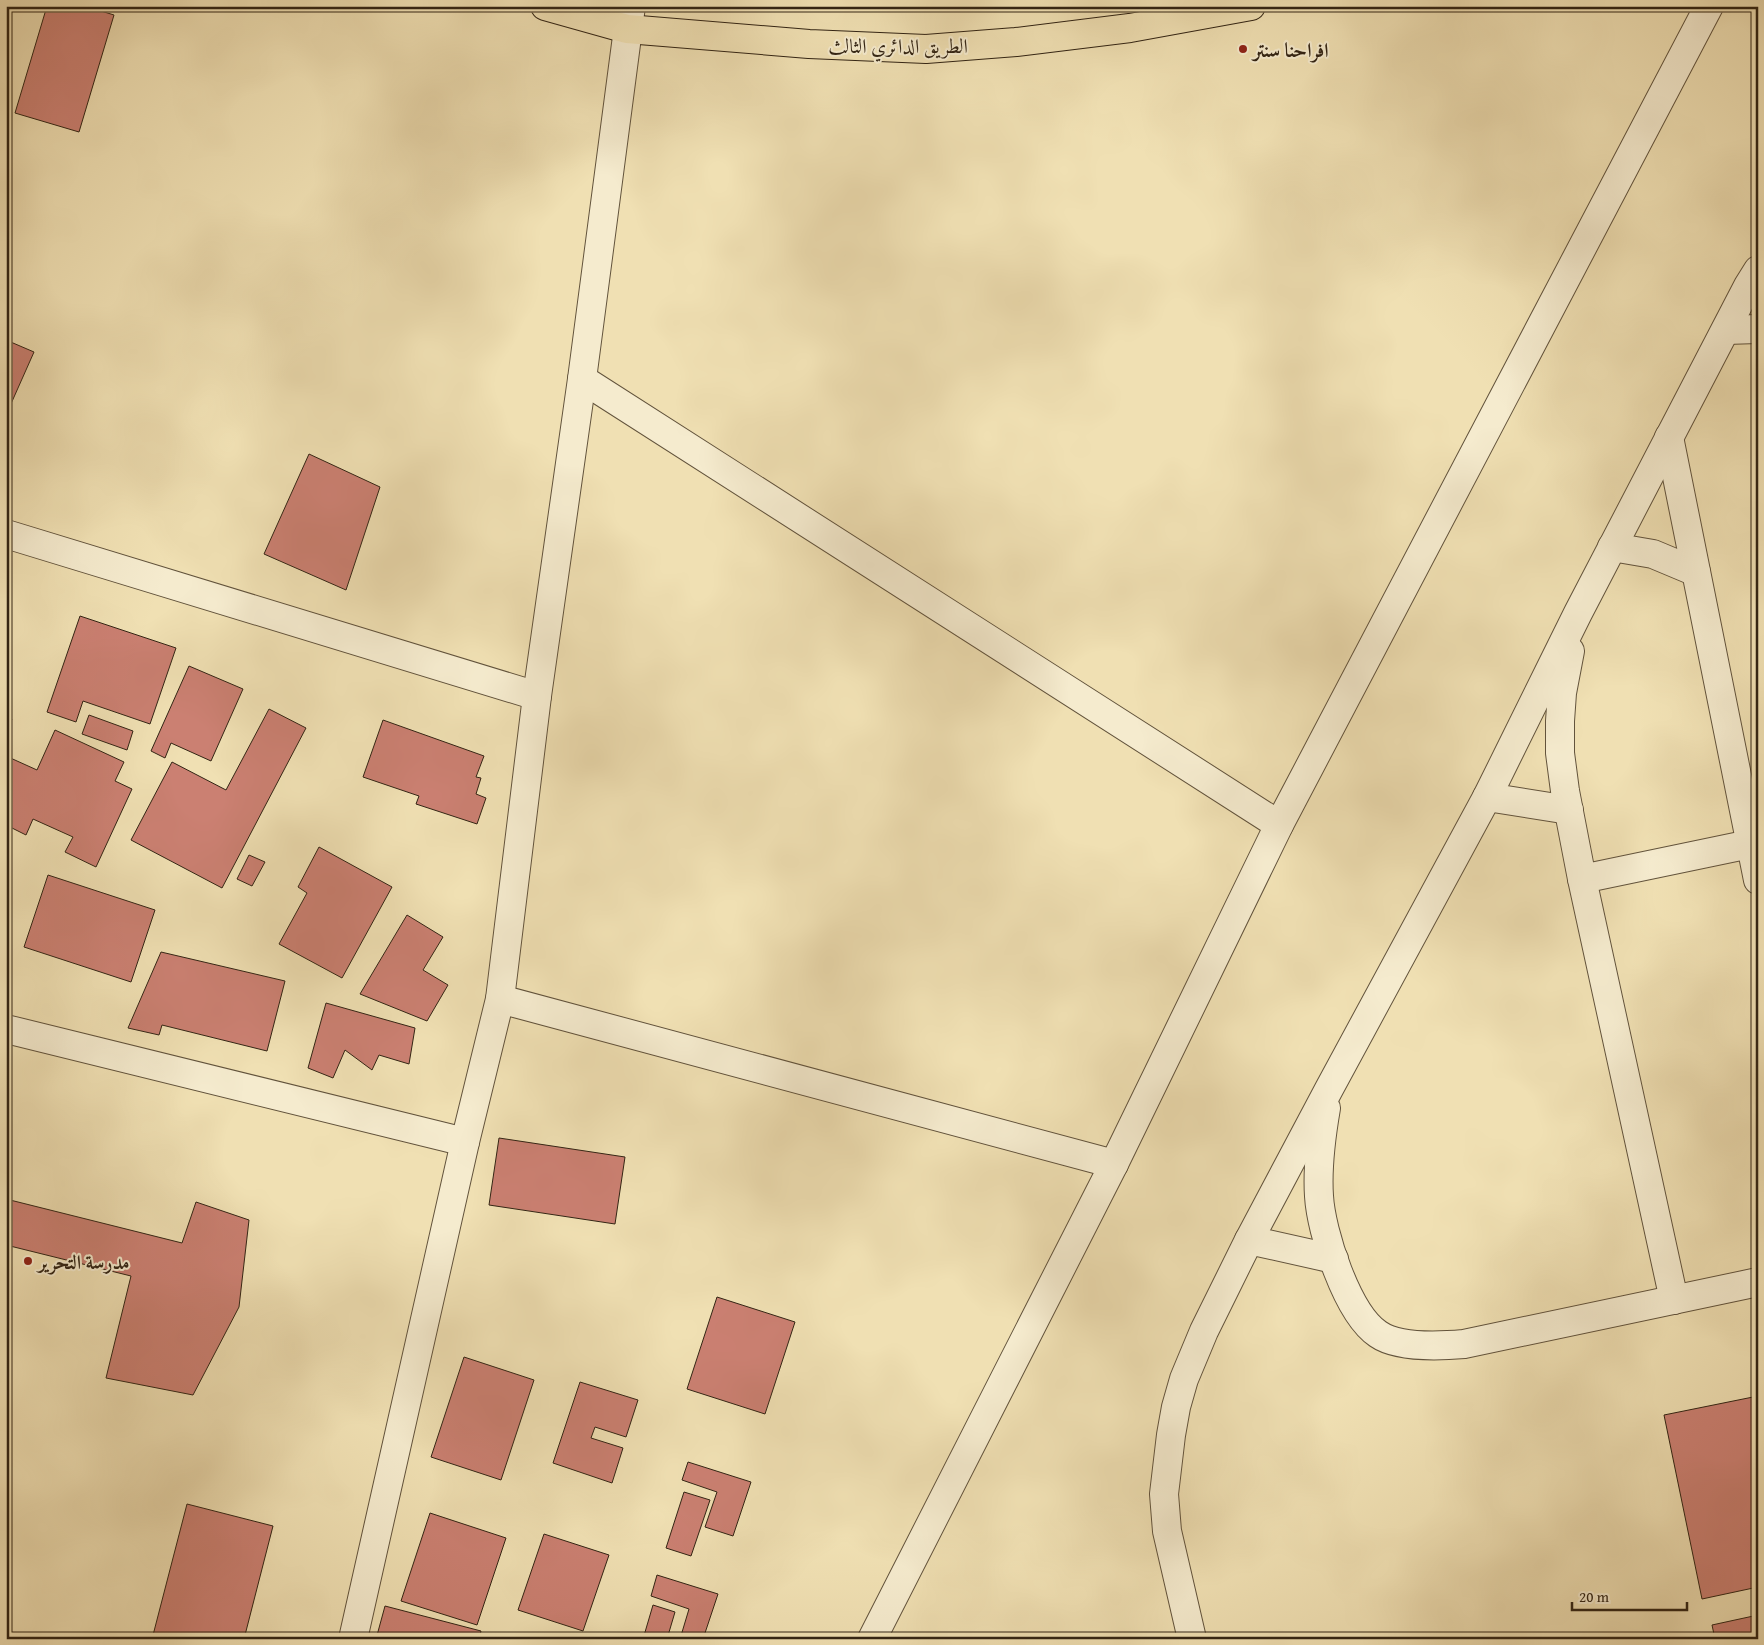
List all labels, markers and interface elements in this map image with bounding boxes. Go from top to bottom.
street label: الطريق الدائري الثالث [828,31,968,62]
place label: افراحنا سنتر [1251,35,1329,64]
marker: افراحنا سنتر [1237,43,1249,55]
place label: مدرسة التحرير [36,1247,130,1276]
marker: مدرسة التحرير [22,1255,34,1267]
scale bar [1572,1580,1686,1612]
text: 20 m [1579,1586,1610,1607]

